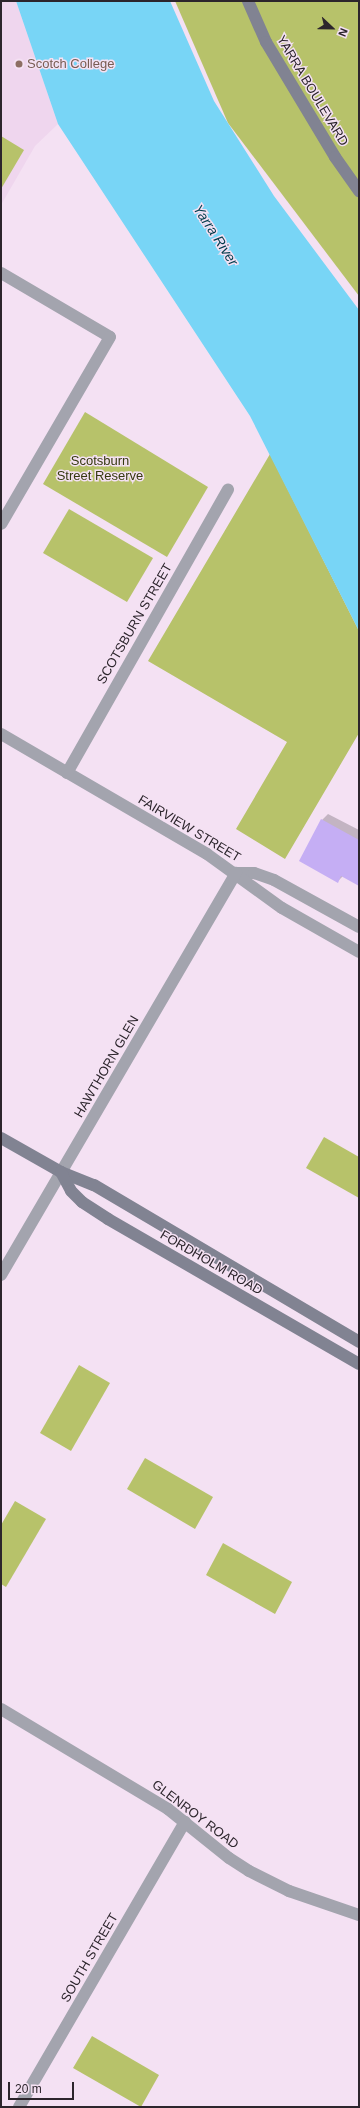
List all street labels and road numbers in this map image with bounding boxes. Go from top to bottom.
street label: YARRA BOULEVARD [273,33,351,149]
street label: SCOTSBURN STREET [94,561,176,687]
street label: FAIRVIEW STREET [135,792,243,866]
street label: HAWTHORN GLEN [71,1013,143,1121]
street label: FORDHOLM ROAD [157,1227,265,1299]
street label: GLENROY ROAD [148,1777,242,1853]
street label: SOUTH STREET [58,1911,122,2005]

